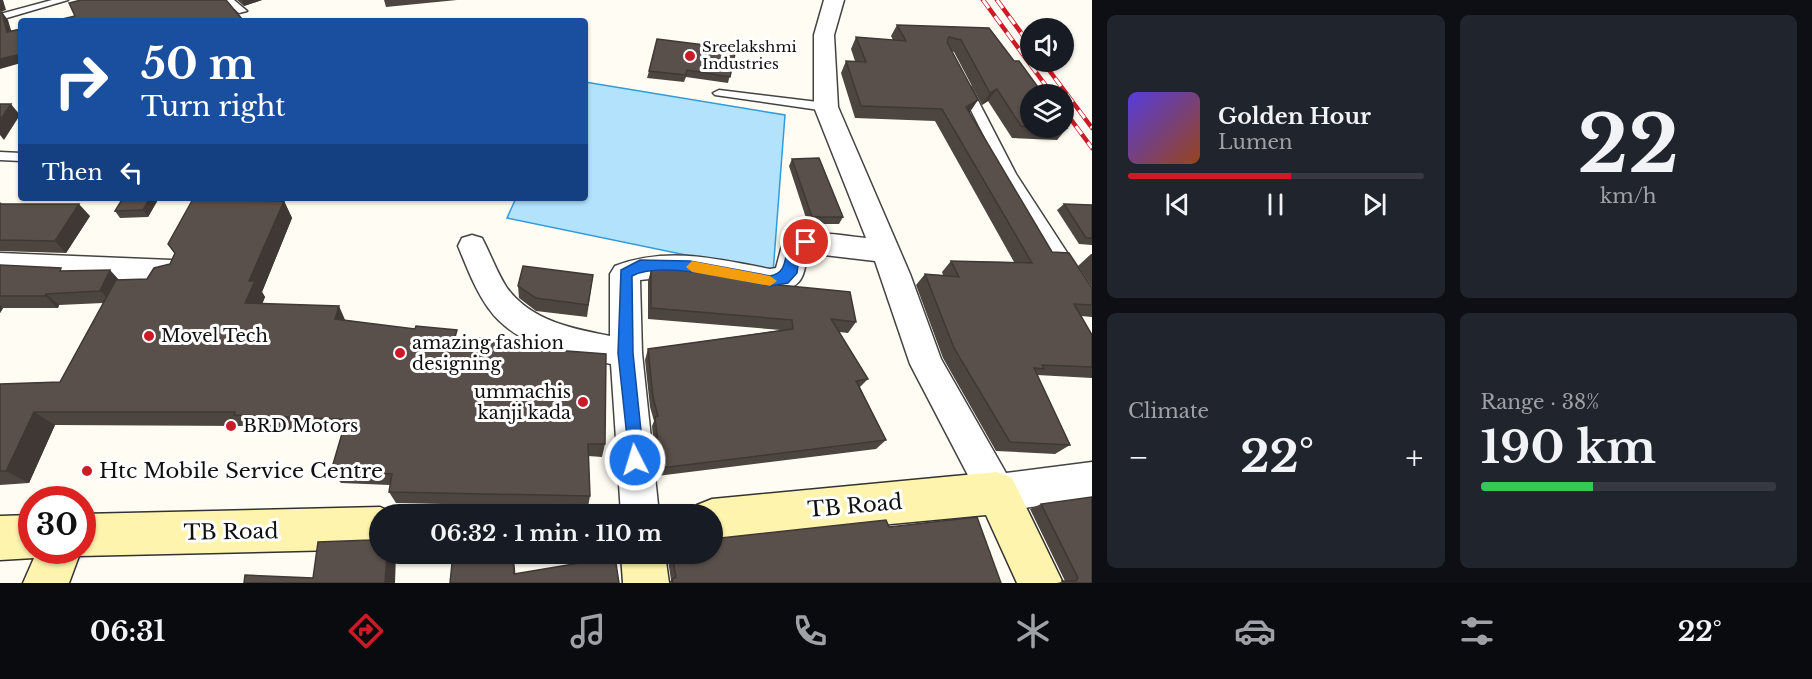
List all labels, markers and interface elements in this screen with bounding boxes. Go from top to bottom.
map controls [1020,18,1074,138]
button: sound [1020,18,1074,72]
place label: Sreelakshmi Industries [702,37,797,73]
text: 50 m [141,38,255,90]
icon: right [42,42,120,120]
marker: Sreelakshmi Industries [683,49,697,63]
button: layers [1020,84,1074,138]
text: Turn right [141,90,285,123]
text: 22 [1577,96,1679,193]
text: Golden Hour [1218,103,1371,130]
text: Lumen [1218,130,1293,154]
icon: left [115,156,148,189]
text: Then [42,159,103,186]
text: km/h [1600,184,1657,208]
icon: previous [1161,188,1194,221]
icon: pause [1259,188,1292,221]
icon: next [1358,188,1391,221]
pin [780,216,831,267]
icon: arrive [789,225,822,258]
place label: Movel Tech [161,325,268,347]
marker: Movel Tech [142,329,156,343]
place label: amazing fashion designing [412,332,564,375]
marker: amazing fashion designing [393,346,407,360]
place label: ummachis kanji kada [474,381,571,424]
text: Range · 38% [1481,390,1600,414]
marker: ummachis kanji kada [576,395,590,409]
text: Climate [1128,399,1209,423]
place label: BRD Motors [243,415,358,437]
marker: BRD Motors [224,419,238,433]
text: 190 km [1481,419,1656,475]
position arrow [603,428,667,492]
text: 22° [1240,428,1314,484]
text: − [1128,437,1149,478]
text: + [1405,437,1424,478]
place label: Htc Mobile Service Centre [99,458,383,484]
marker: Htc Mobile Service Centre [80,464,94,478]
speed limit sign: 30 [18,486,96,564]
street label: TB Road [807,489,903,523]
street label: TB Road [183,518,279,546]
text: 06:32 · 1 min · 110 m [430,520,662,547]
icon: directions [345,610,387,652]
icon: music [567,610,609,652]
icon: phone [789,610,831,652]
icon: climate [1012,610,1054,652]
icon: car [1234,610,1276,652]
icon: filters [1456,610,1498,652]
text: 06:31 [90,615,165,648]
text: 22° [1678,615,1722,648]

